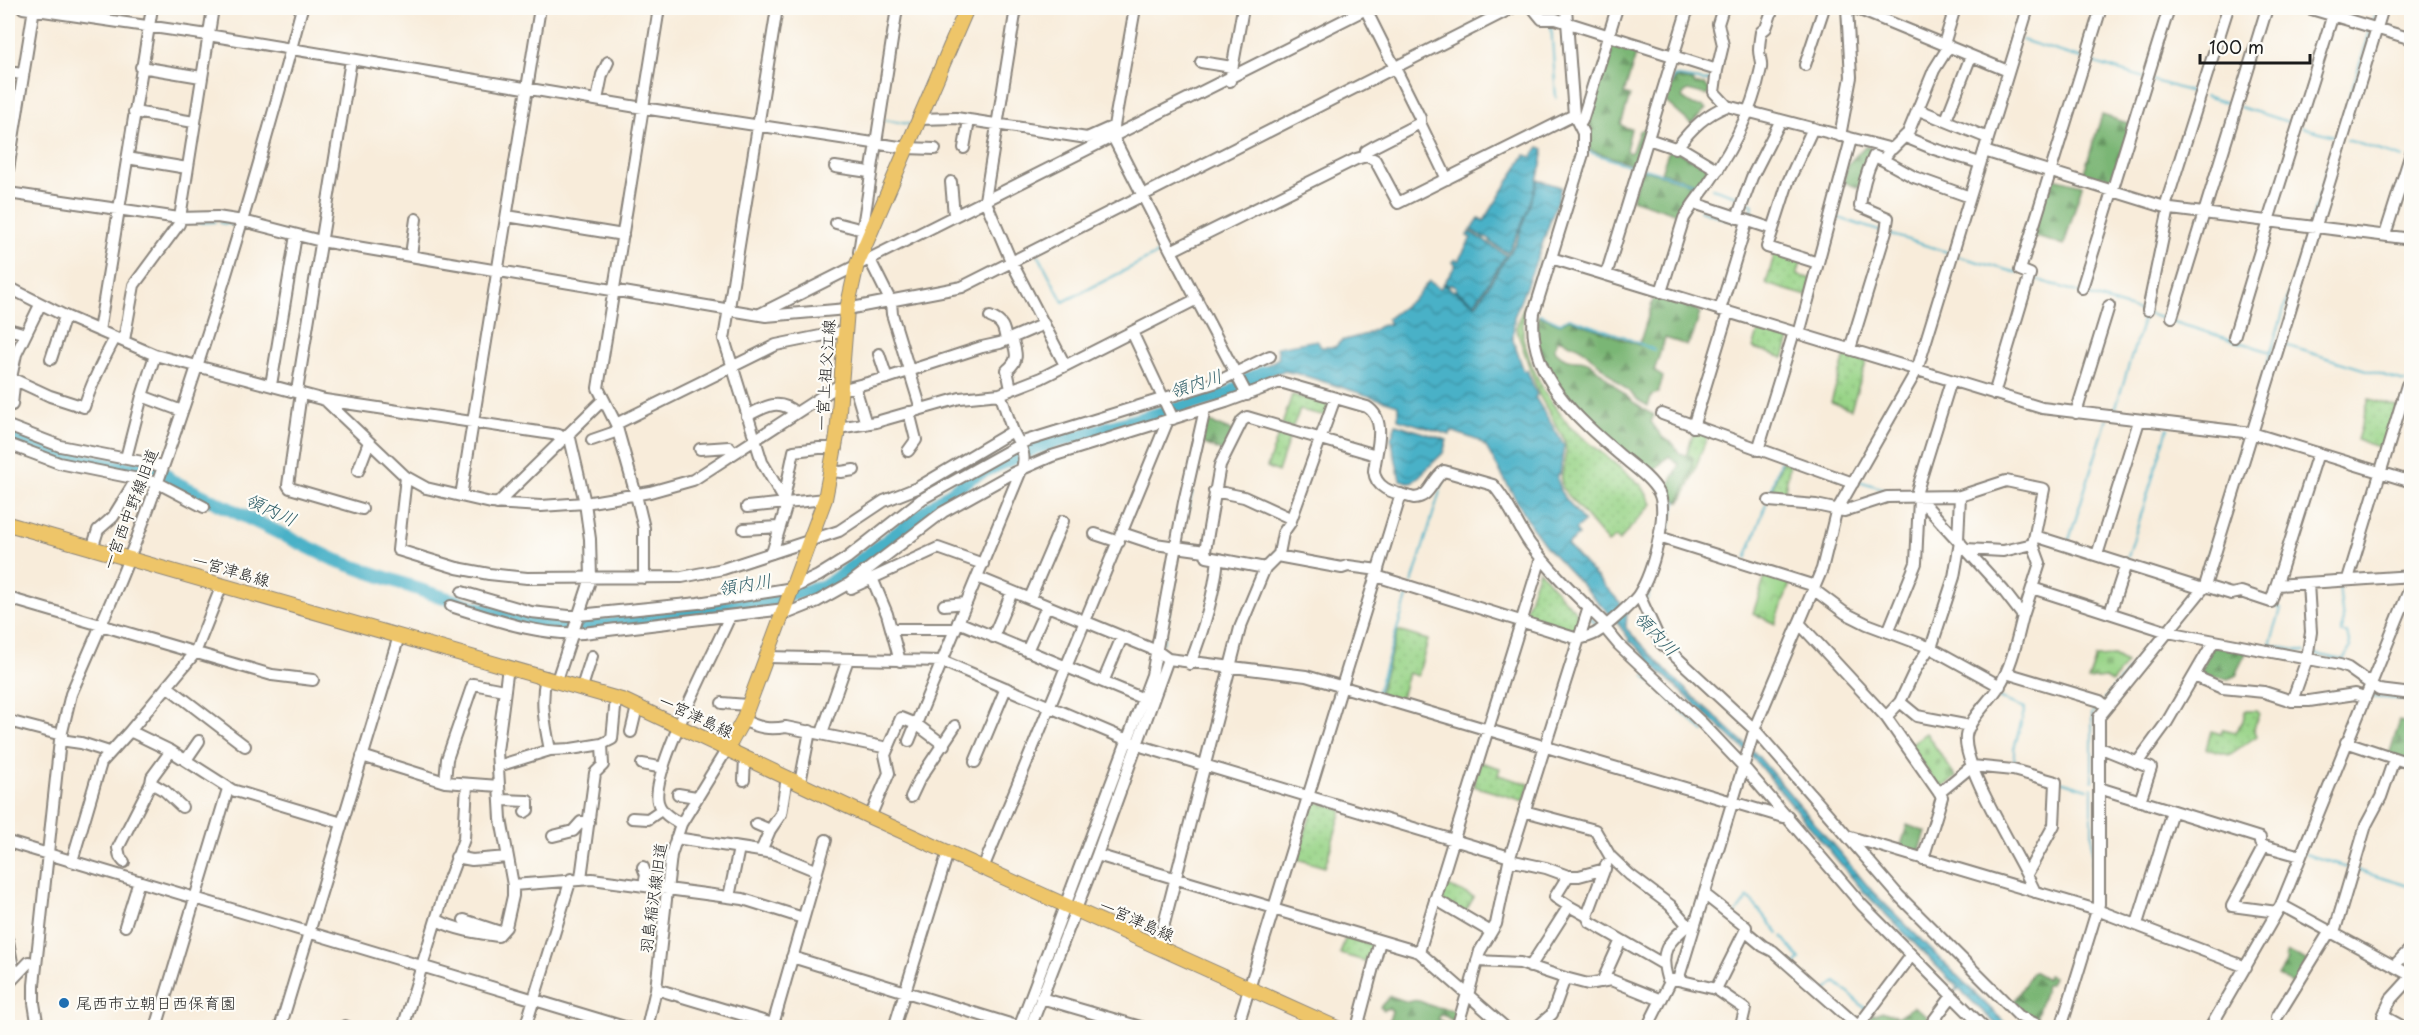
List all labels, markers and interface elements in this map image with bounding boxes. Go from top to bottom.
scale bar [2200,27,2310,65]
text: 100 m [2209,33,2264,60]
street label: 一宮上祖父江線 [808,318,840,432]
water label: 領内川 [1166,361,1225,404]
street label: 一宮西中野線旧道 [95,445,163,573]
water label: 領内川 [241,485,302,532]
street label: 一宮津島線 [190,546,273,592]
water label: 領内川 [716,566,774,601]
water label: 領内川 [1629,604,1686,662]
street label: 一宮津島線 [655,687,738,743]
street label: 羽島稲沢線旧道 [632,841,672,955]
street label: 一宮津島線 [1096,892,1179,946]
place label: 尾西市立朝日西保育園 [76,990,236,1014]
marker: 尾西市立朝日西保育園 [57,996,71,1010]

